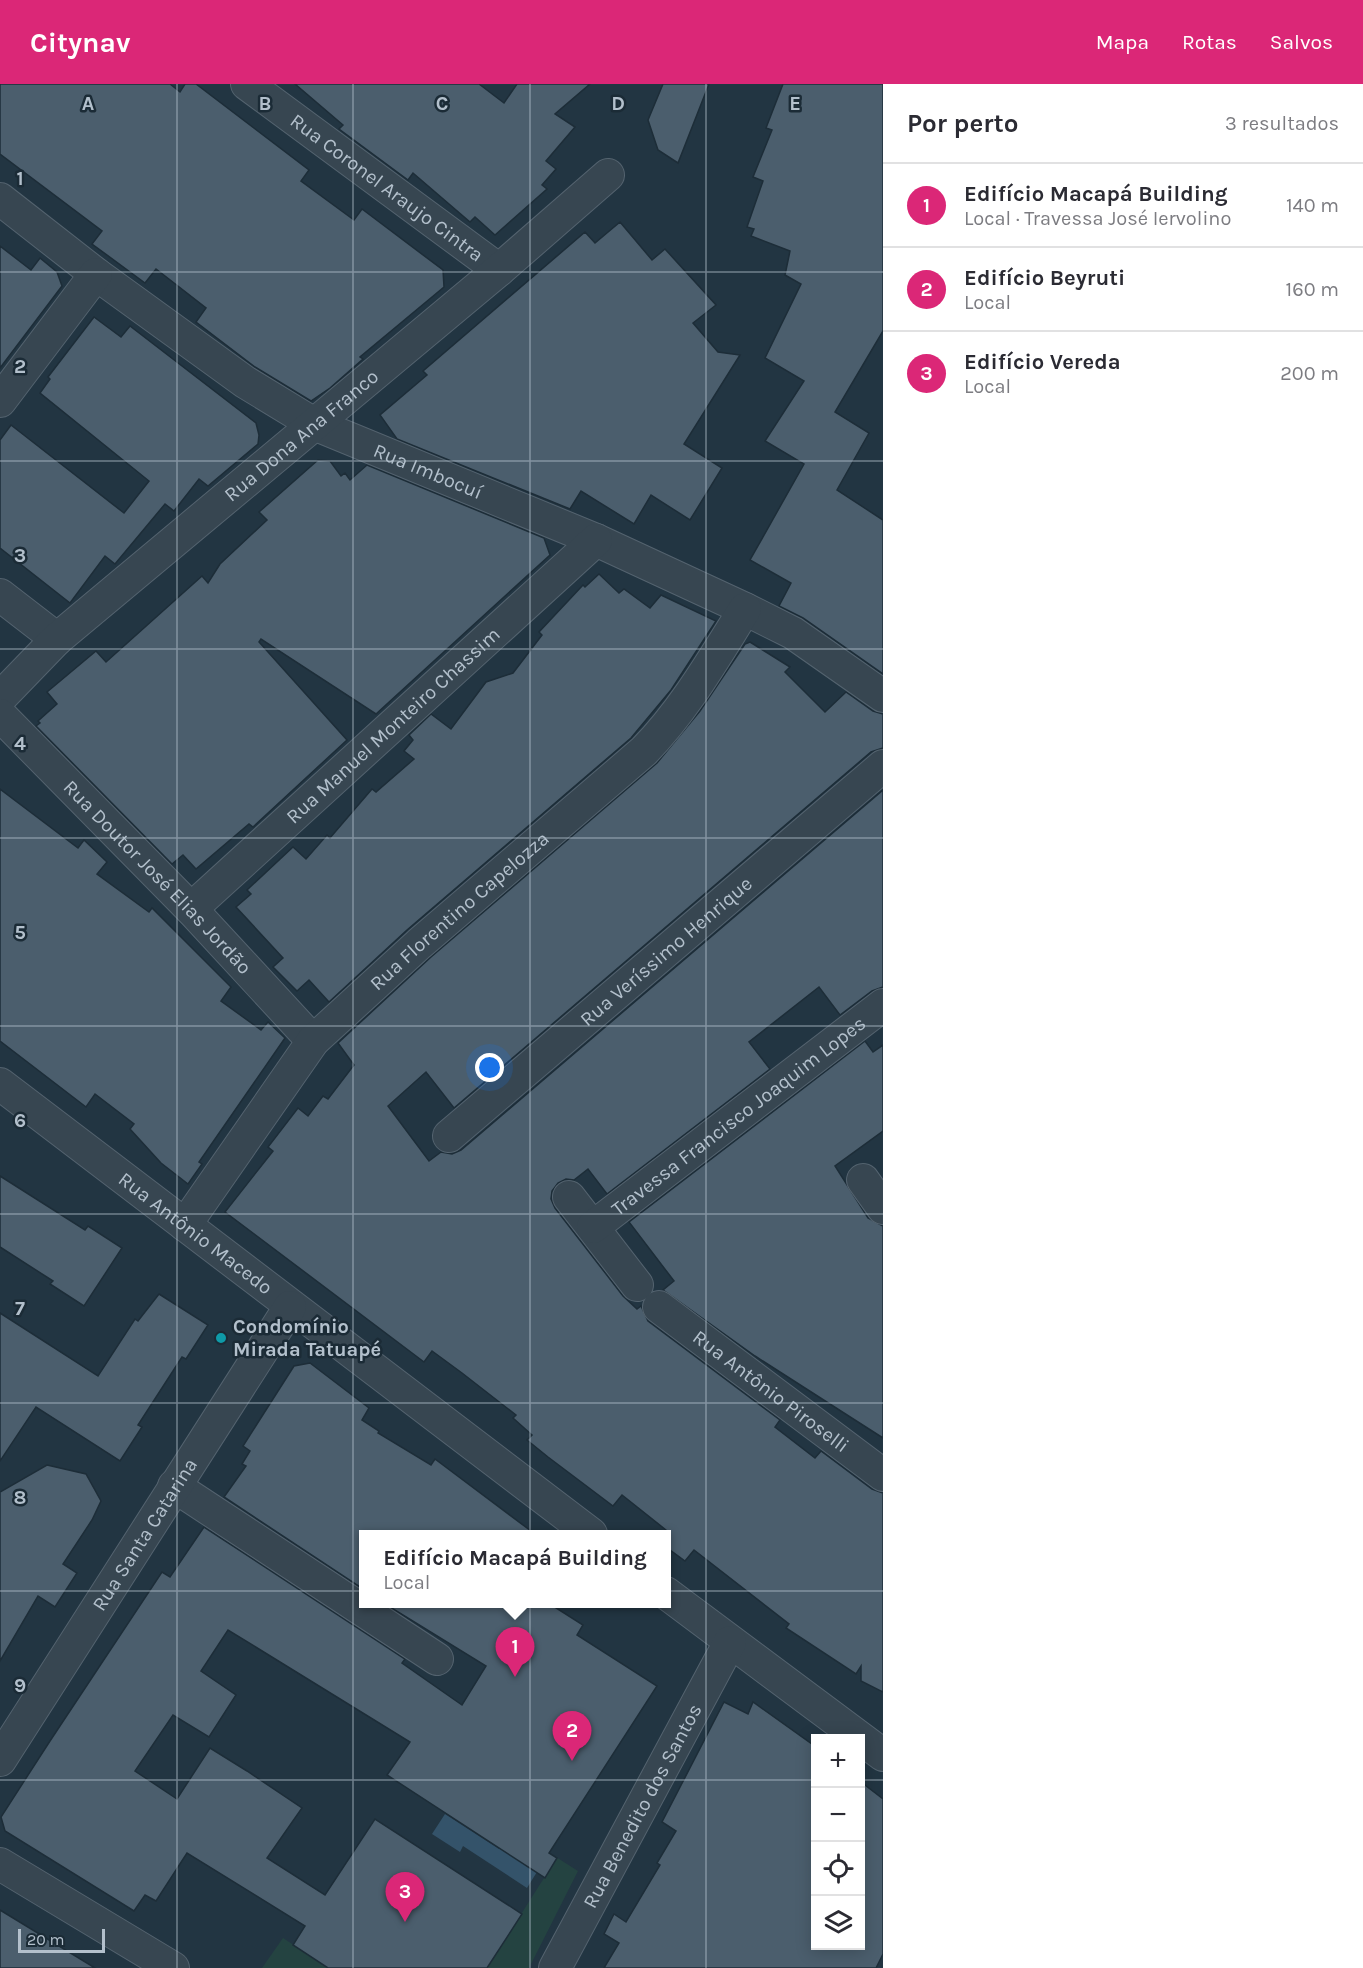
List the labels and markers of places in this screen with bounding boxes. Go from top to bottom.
place label: Condomínio Mirada Tatuapé [233,1315,381,1361]
marker: Condomínio Mirada Tatuapé [214,1331,228,1345]
pin: 1 [496,1628,534,1677]
pin: 2 [552,1712,592,1761]
pin: 3 [386,1872,424,1922]

